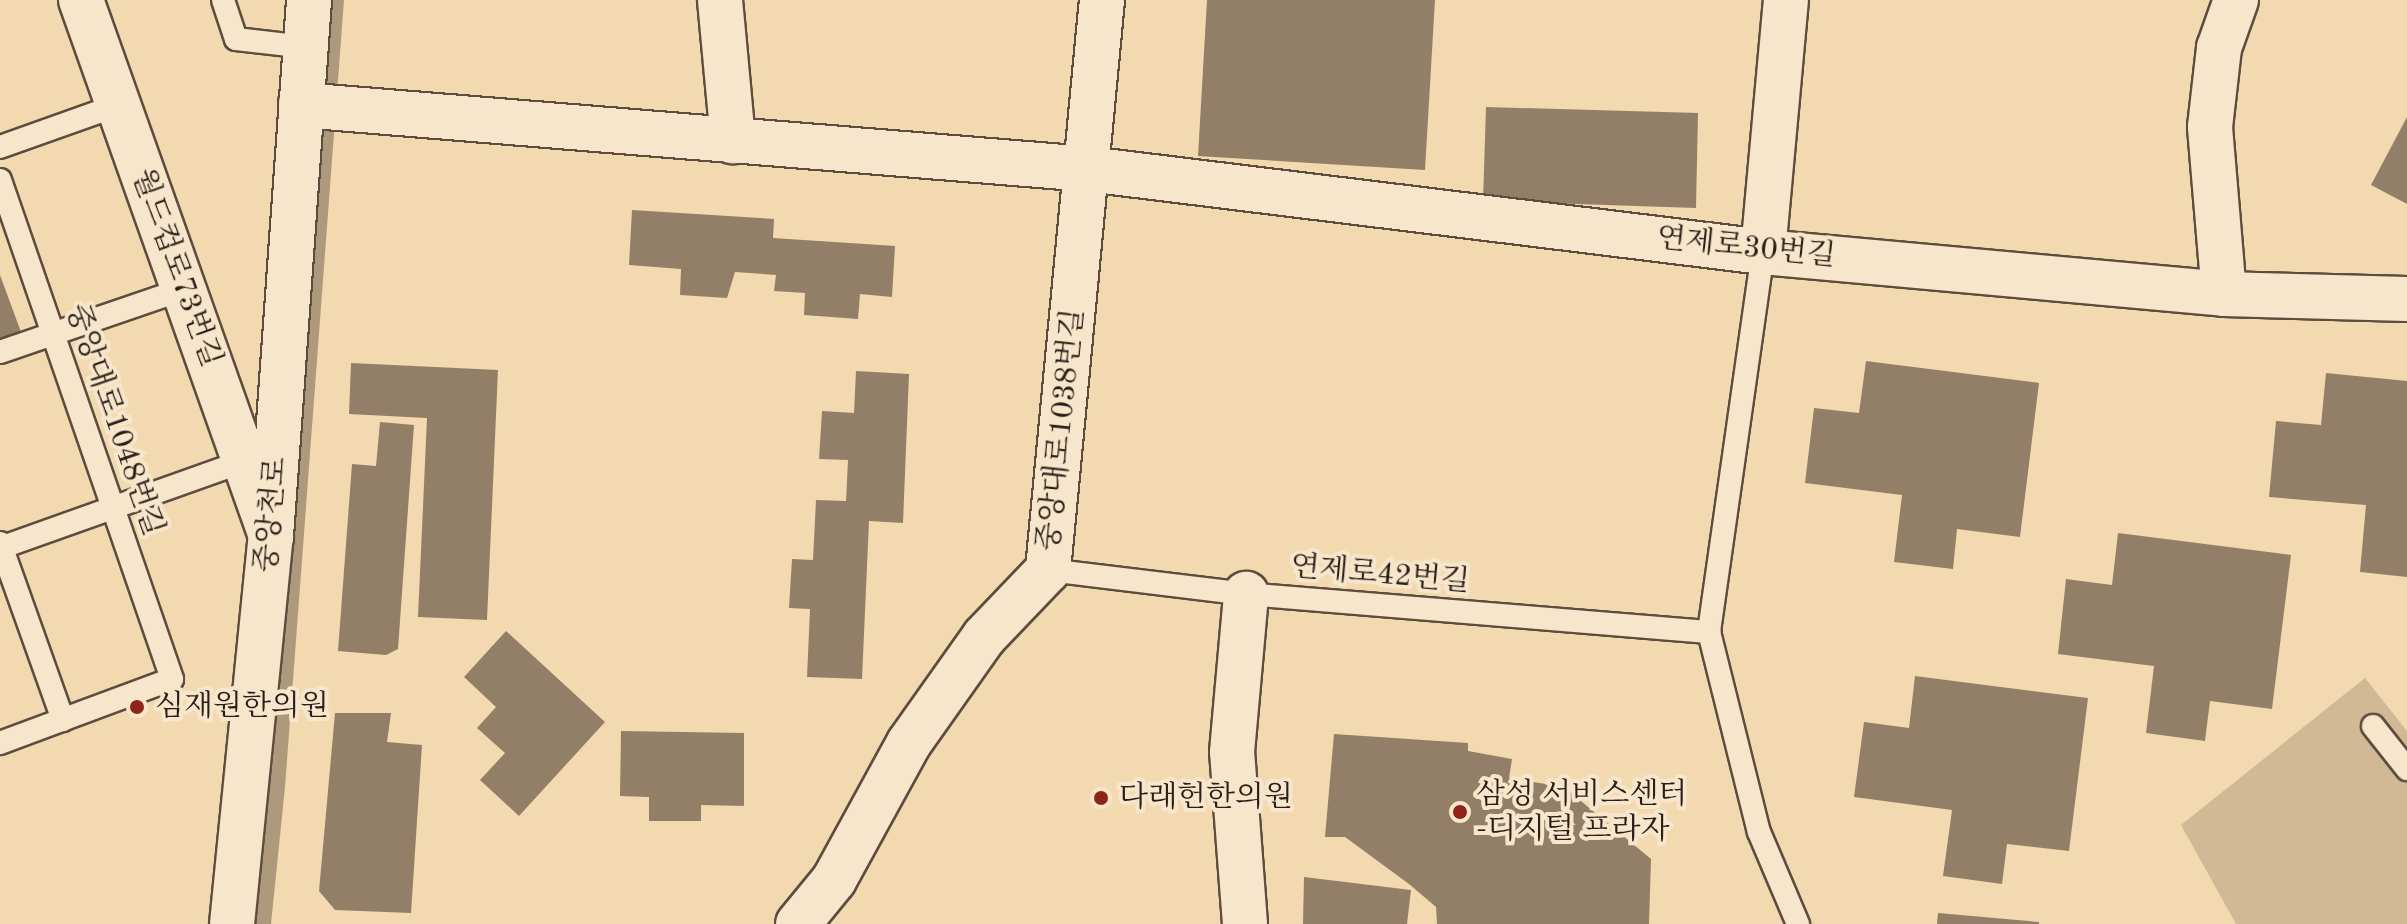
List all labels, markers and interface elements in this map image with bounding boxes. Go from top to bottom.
street label: 월드컵로73번길 [123,164,229,372]
street label: 연제로30번길 [1655,221,1837,275]
street label: 중앙대로1048번길 [57,299,171,541]
street label: 중앙대로1038번길 [1031,307,1093,553]
street label: 중앙천로 [249,456,295,574]
street label: 연제로42번길 [1289,549,1471,601]
place label: 심재원한의원 [155,689,329,725]
marker: 심재원한의원 [126,696,148,718]
place label: 삼성 서비스센터 -디지털 프라자 [1476,777,1687,848]
place label: 다래헌한의원 [1119,780,1293,816]
marker: 다래헌한의원 [1090,787,1112,809]
marker: 삼성 서비스센터 -디지털 프라자 [1451,803,1469,821]

